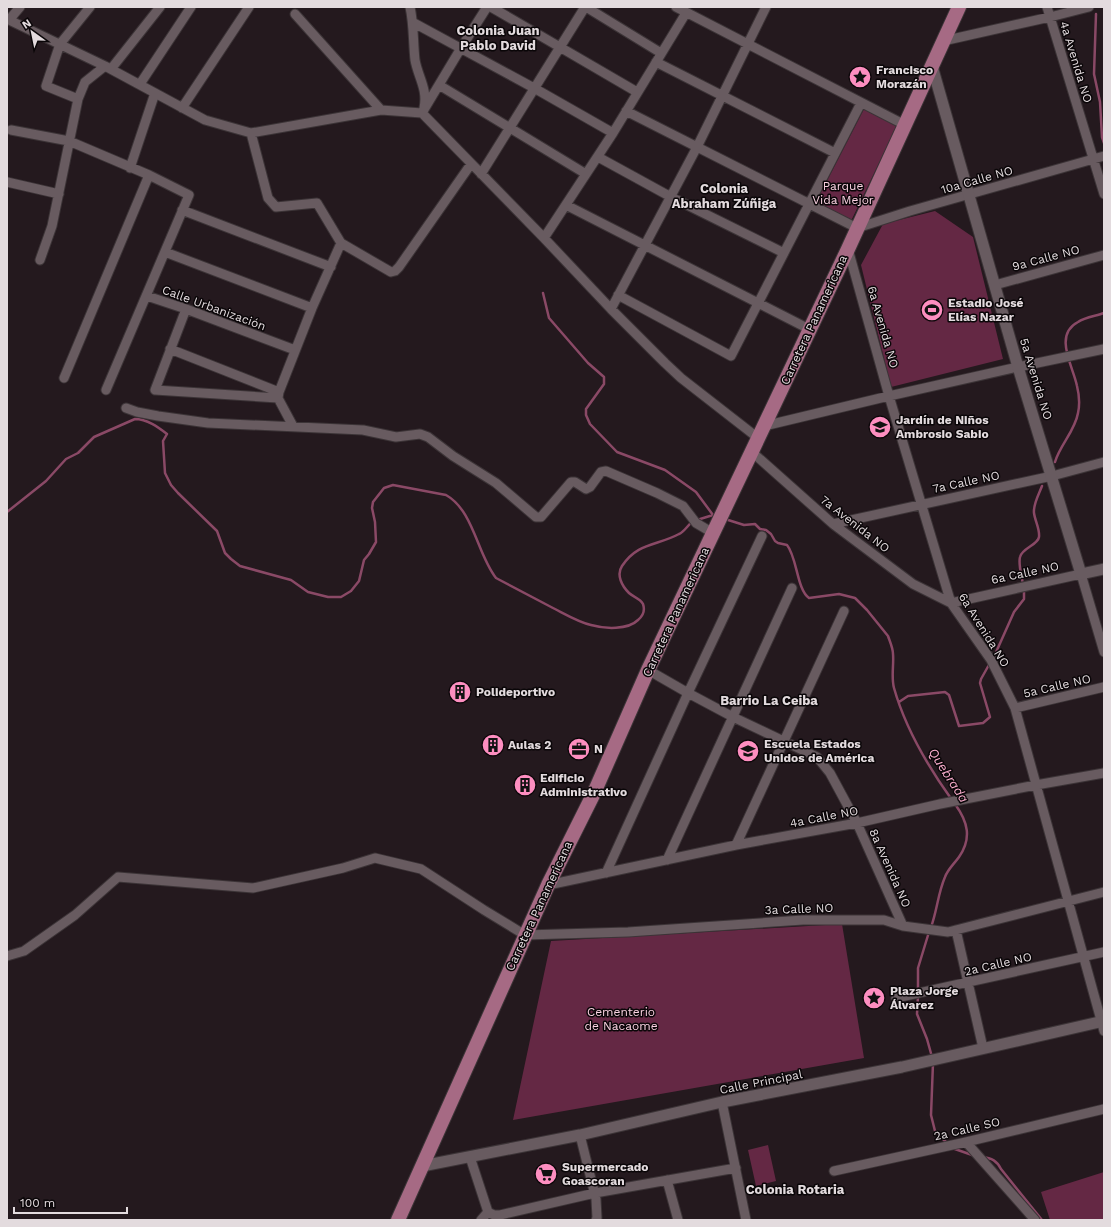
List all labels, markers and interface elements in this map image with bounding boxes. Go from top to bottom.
north arrow [12,12,52,52]
text: N [20,16,34,32]
street label: 4a Avenida NO [1057,19,1095,105]
district label: Colonia Juan Pablo David [456,23,540,53]
place label: Francisco Morazán [876,63,933,91]
place icon: Francisco Morazán [847,64,873,90]
street label: 10a Calle NO [940,163,1014,197]
park label: Parque Vida Mejor [812,179,874,207]
district label: Colonia Abraham Zúñiga [672,181,777,211]
street label: 9a Calle NO [1011,242,1081,274]
street label: Carretera Panamericana [778,253,850,387]
street label: Calle Urbanización [160,283,268,333]
street label: 6a Avenida NO [865,284,901,370]
place label: Estadio José Elías Nazar [948,296,1024,324]
sports icon: Estadio José Elías Nazar [919,297,945,323]
street label: 5a Avenida NO [1017,337,1055,421]
place label: Jardín de Niños Ambrosio Sabio [896,413,989,441]
school or university icon: Jardín de Niños Ambrosio Sabio [867,414,893,440]
street label: 7a Calle NO [931,468,1001,496]
street label: 7a Avenida NO [818,493,892,555]
street label: Carretera Panamericana [640,545,712,679]
street label: 6a Calle NO [990,559,1060,587]
street label: 6a Avenida NO [956,590,1012,670]
street label: 5a Calle NO [1022,671,1092,701]
building icon: Polideportivo [447,679,473,705]
place label: Polideportivo [476,685,555,699]
district label: Barrio La Ceiba [720,693,818,708]
building icon: Aulas 2 [480,732,506,758]
office icon: N [566,736,592,762]
place label: Escuela Estados Unidos de América [764,737,874,765]
place label: Aulas 2 [508,738,551,752]
school or university icon: Escuela Estados Unidos de América [735,738,761,764]
place label: N [594,742,603,756]
water label: Quebrada [925,745,972,805]
place label: Edificio Administrativo [540,771,627,799]
building icon: Edificio Administrativo [512,772,538,798]
street label: 4a Calle NO [789,804,859,830]
street label: 8a Avenida NO [866,826,914,910]
street label: Carretera Panamericana [503,839,575,973]
street label: 3a Calle NO [764,901,834,917]
street label: 2a Calle NO [963,949,1033,979]
place label: Plaza Jorge Álvarez [890,984,959,1012]
place icon: Plaza Jorge Álvarez [861,985,887,1011]
park label: Cementerio de Nacaome [584,1005,658,1033]
street label: Calle Principal [718,1067,804,1097]
street label: 2a Calle SO [932,1115,1002,1143]
place label: Supermercado Goascoran [562,1160,649,1188]
supermarket icon: Supermercado Goascoran [533,1161,559,1187]
district label: Colonia Rotaria [746,1182,845,1197]
scale bar [14,1189,127,1215]
text: 100 m [20,1196,55,1210]

